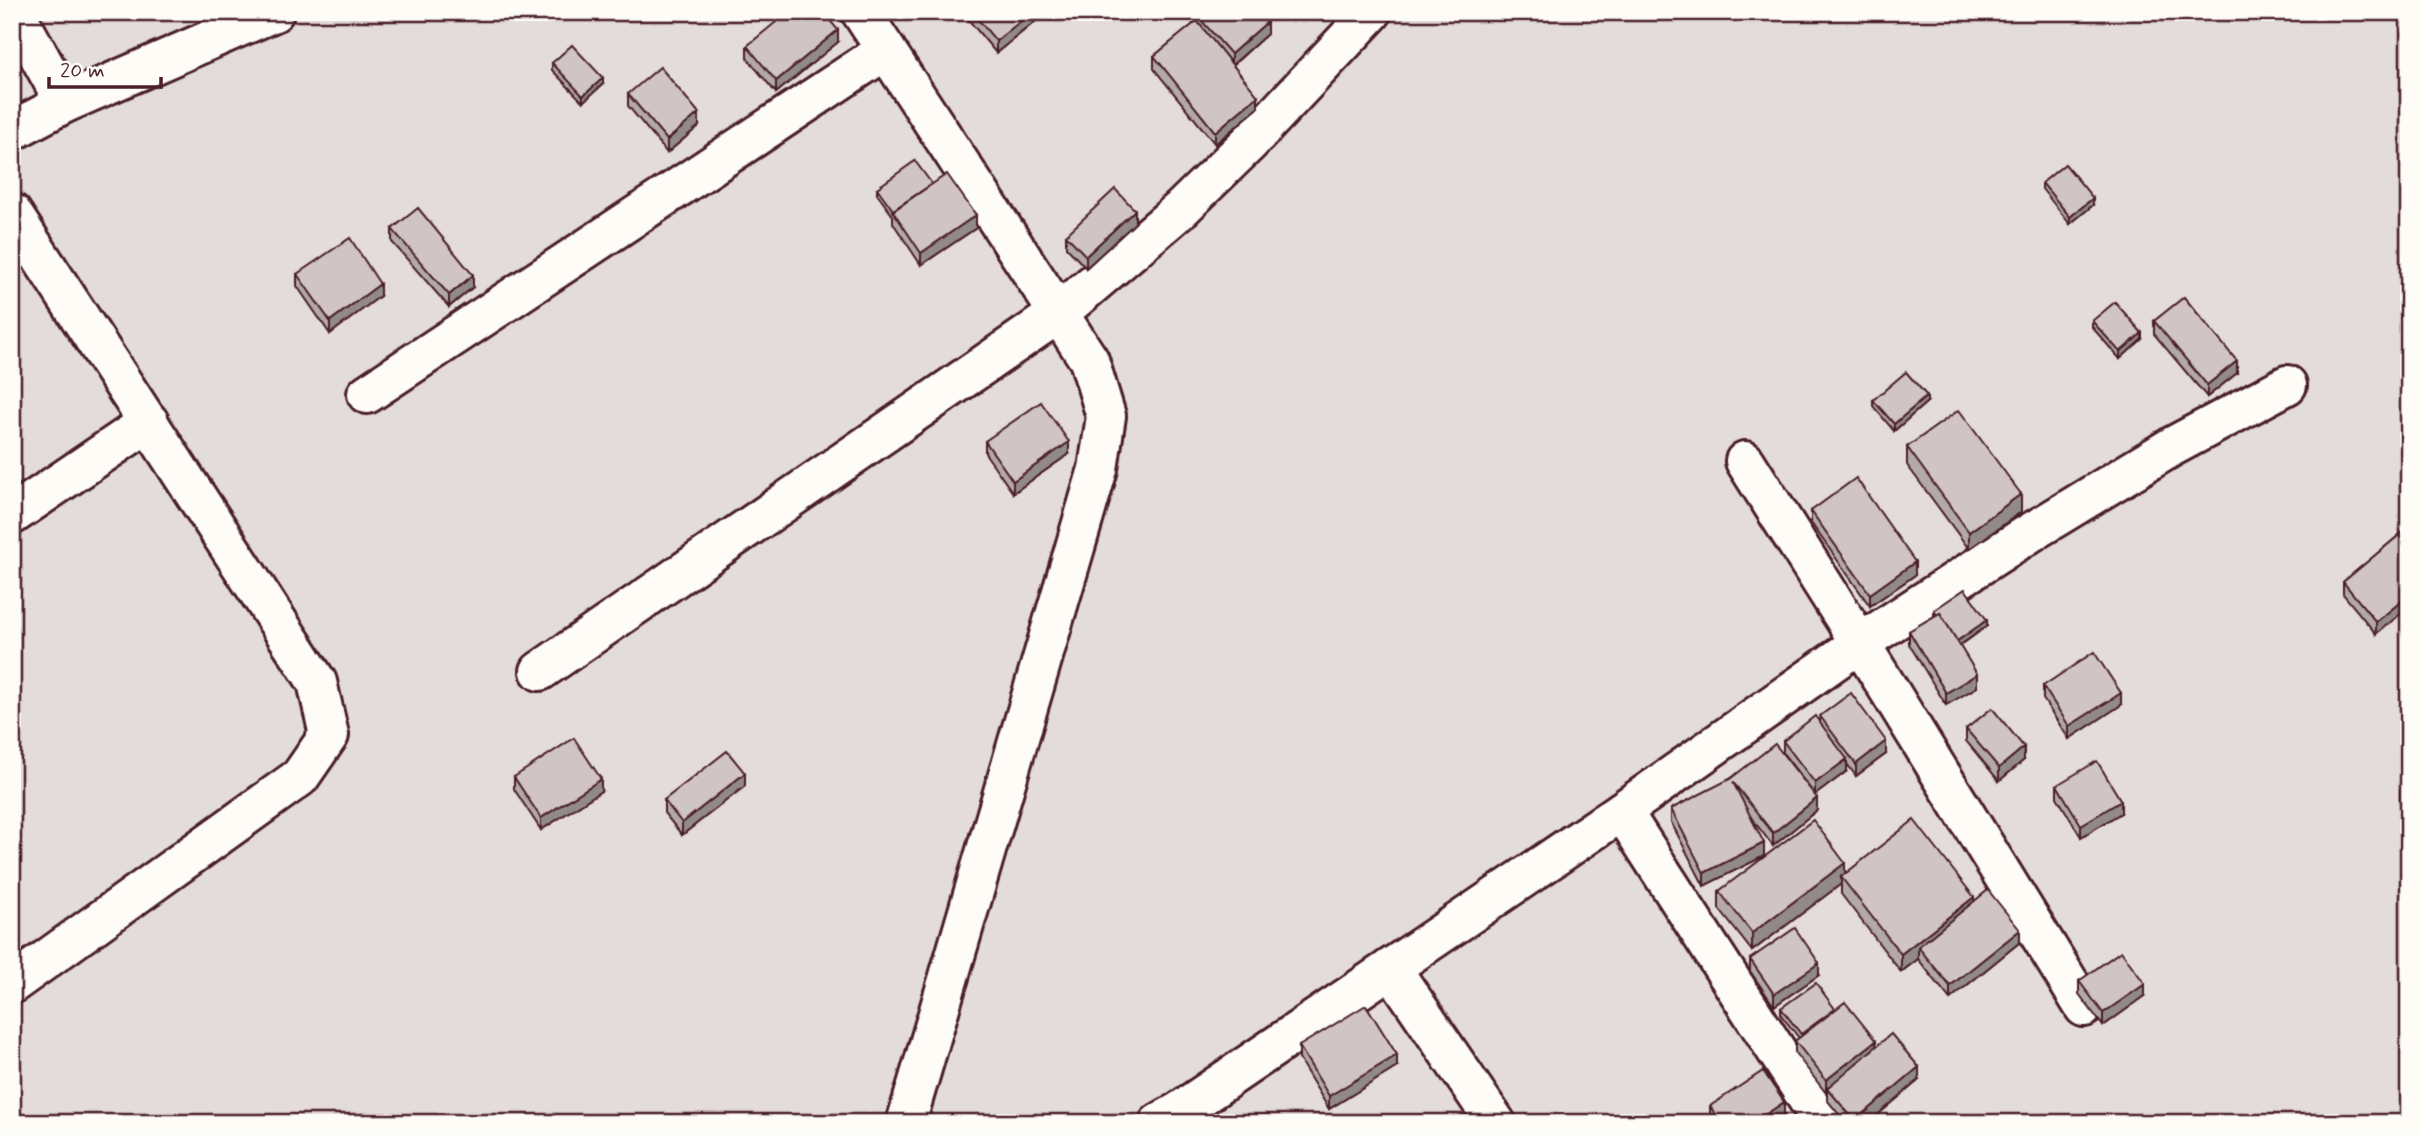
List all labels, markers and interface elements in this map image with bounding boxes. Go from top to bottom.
scale bar [49,46,161,90]
text: 20 m [60,57,105,85]

